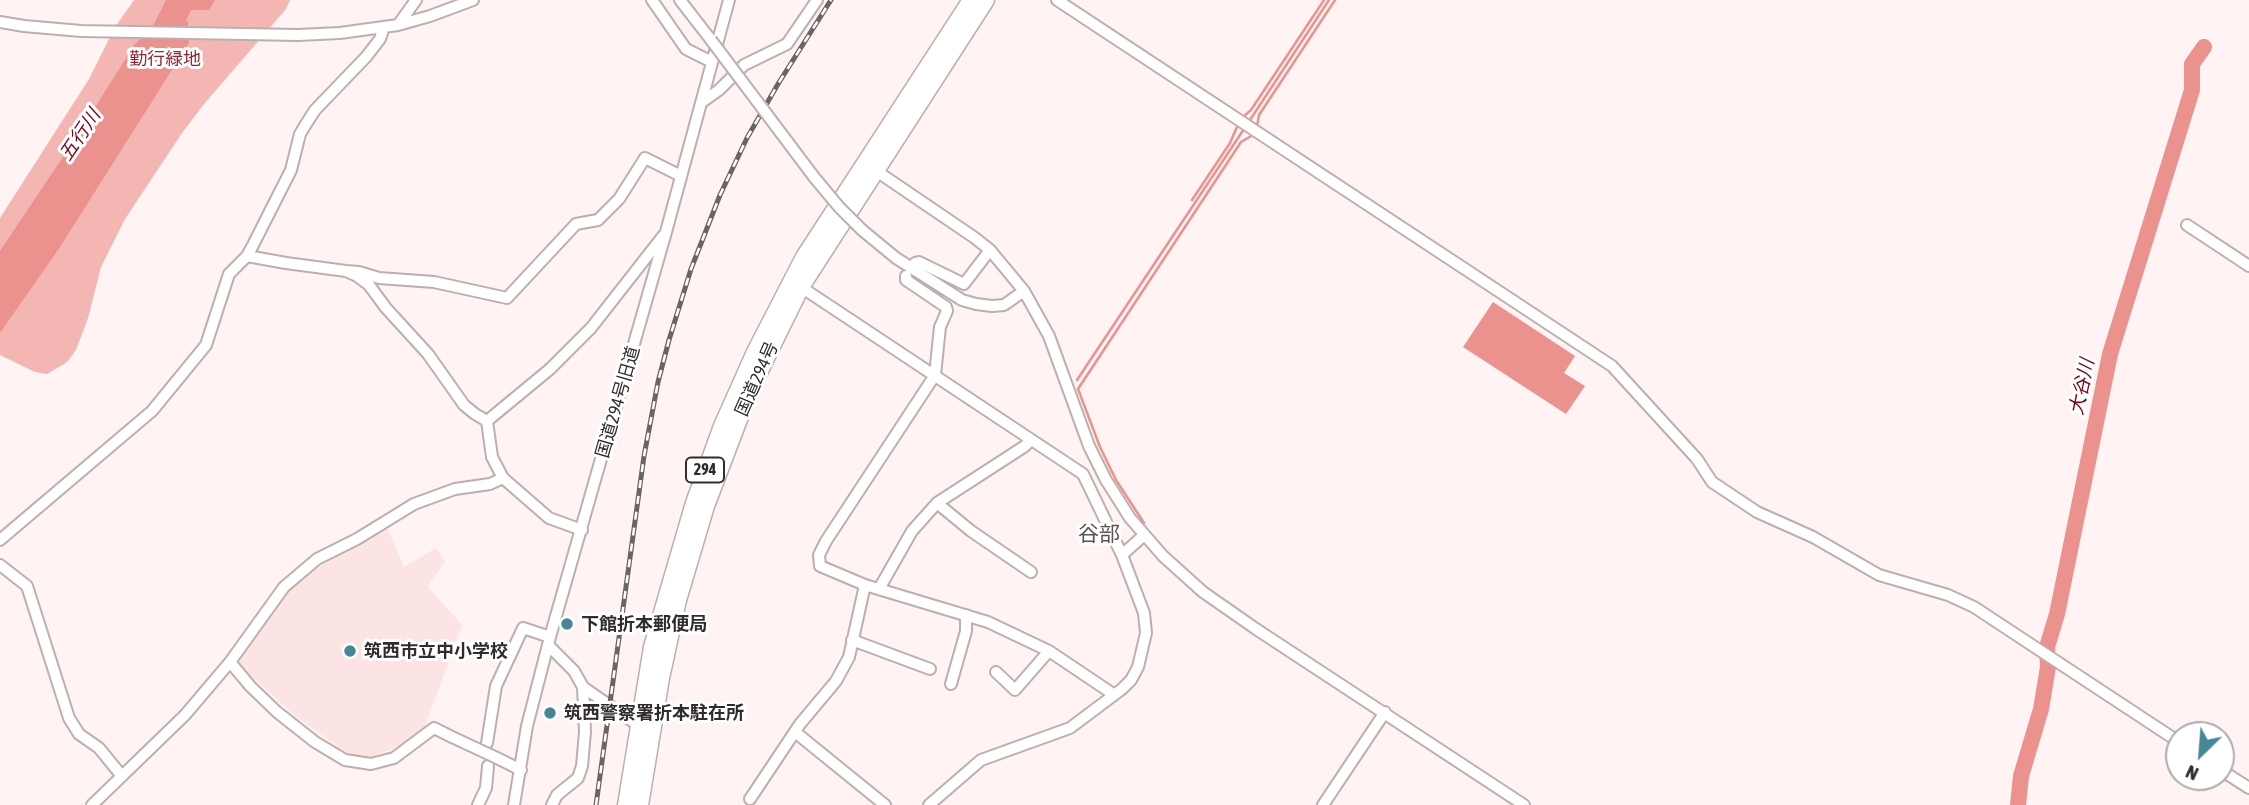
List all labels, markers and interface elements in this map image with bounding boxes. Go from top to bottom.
park label: 勤行緑地 [129,48,201,70]
water label: 五行川 [55,105,105,165]
street label: 国道294号 [731,338,783,420]
street label: 国道294号旧道 [592,344,644,460]
water label: 大谷川 [2065,357,2099,417]
road number: 294 [686,457,724,482]
district label: 谷部 [1078,521,1120,547]
place label: 下館折本郵便局 [581,613,707,635]
marker: 下館折本郵便局 [559,616,575,632]
place label: 筑西市立中小学校 [364,640,508,662]
marker: 筑西市立中小学校 [342,643,358,659]
place label: 筑西警察署折本駐在所 [564,702,744,724]
marker: 筑西警察署折本駐在所 [542,705,558,721]
north arrow [2165,721,2235,791]
text: N [2182,761,2202,786]

